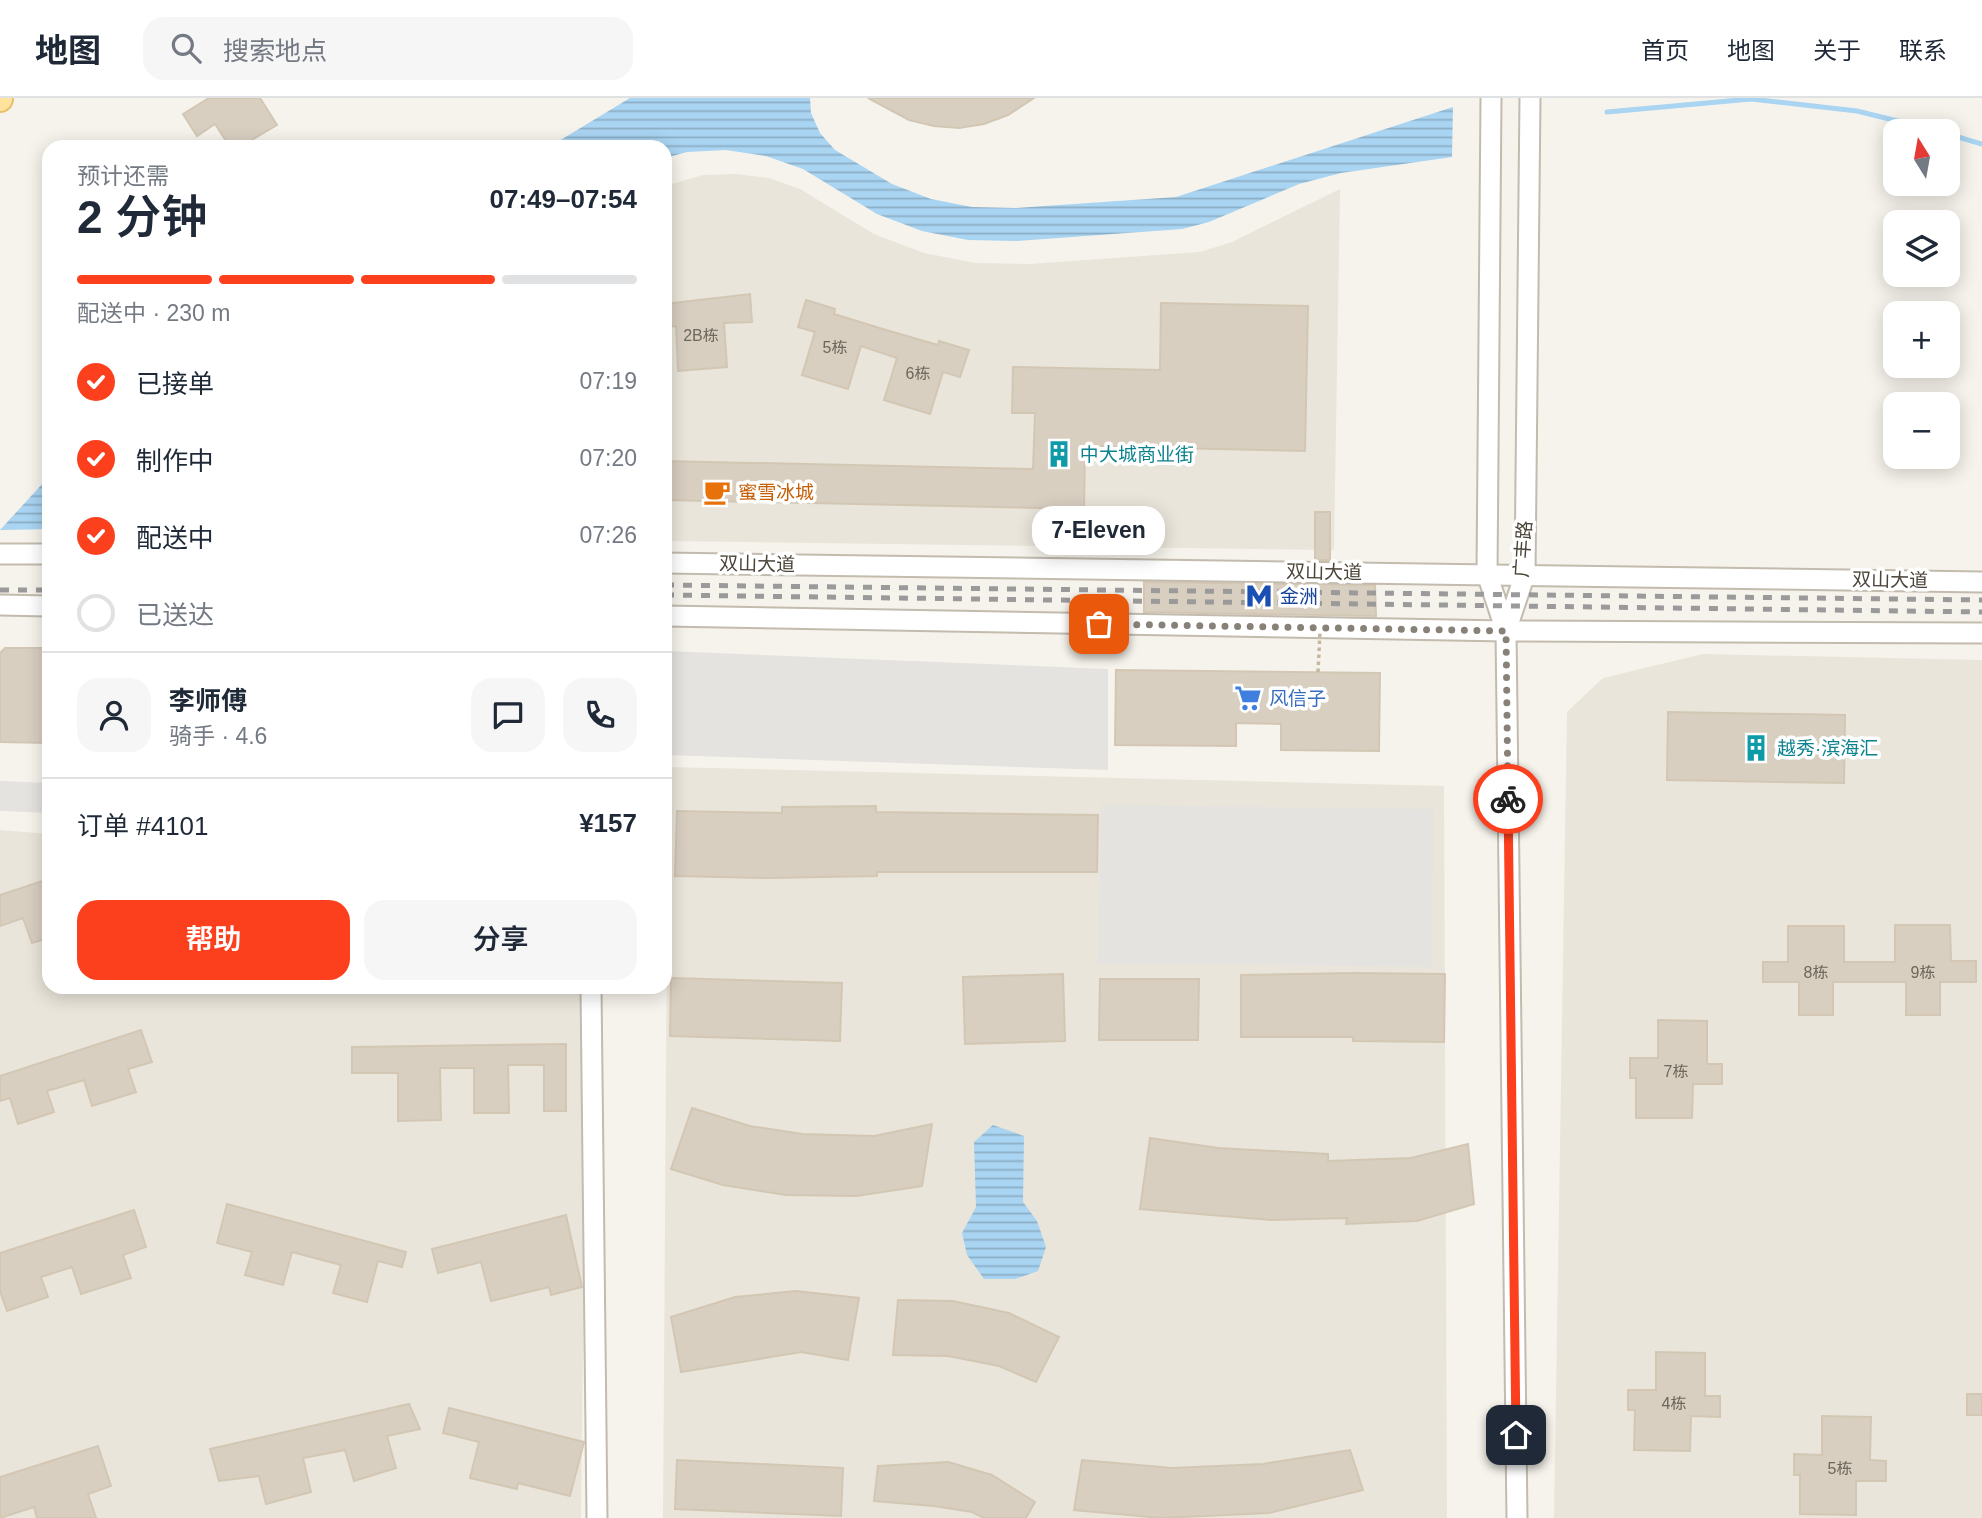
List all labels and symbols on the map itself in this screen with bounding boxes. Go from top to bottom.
north arrow [1883,119,1960,196]
house number: 2B栋 [683,327,719,344]
house number: 5栋 [823,339,847,356]
house number: 6栋 [906,365,930,382]
building icon: 中大城商业街 [1044,439,1074,469]
place label: 中大城商业街 [1080,444,1194,465]
cafe icon: 蜜雪冰城 [702,477,732,507]
place label: 蜜雪冰城 [738,482,814,503]
callout: 7-Eleven [1032,505,1166,554]
street label: 广丰路 [1511,520,1535,578]
street label: 双山大道 [719,553,795,575]
street label: 双山大道 [1286,561,1362,583]
street label: 双山大道 [1852,569,1928,591]
metro station icon: 金洲 [1244,581,1274,611]
place label: 金洲 [1280,586,1318,607]
pin [1069,594,1129,654]
supermarket icon: 风信子 [1233,683,1263,713]
place label: 风信子 [1269,688,1326,709]
building icon: 越秀·滨海汇 [1741,733,1771,763]
place label: 越秀·滨海汇 [1777,738,1878,759]
courier [1473,764,1543,834]
house number: 8栋 [1804,964,1828,981]
house number: 9栋 [1911,964,1935,981]
house number: 7栋 [1664,1063,1688,1080]
house number: 4栋 [1662,1395,1686,1412]
pin [1486,1405,1546,1465]
house number: 5栋 [1828,1460,1852,1477]

